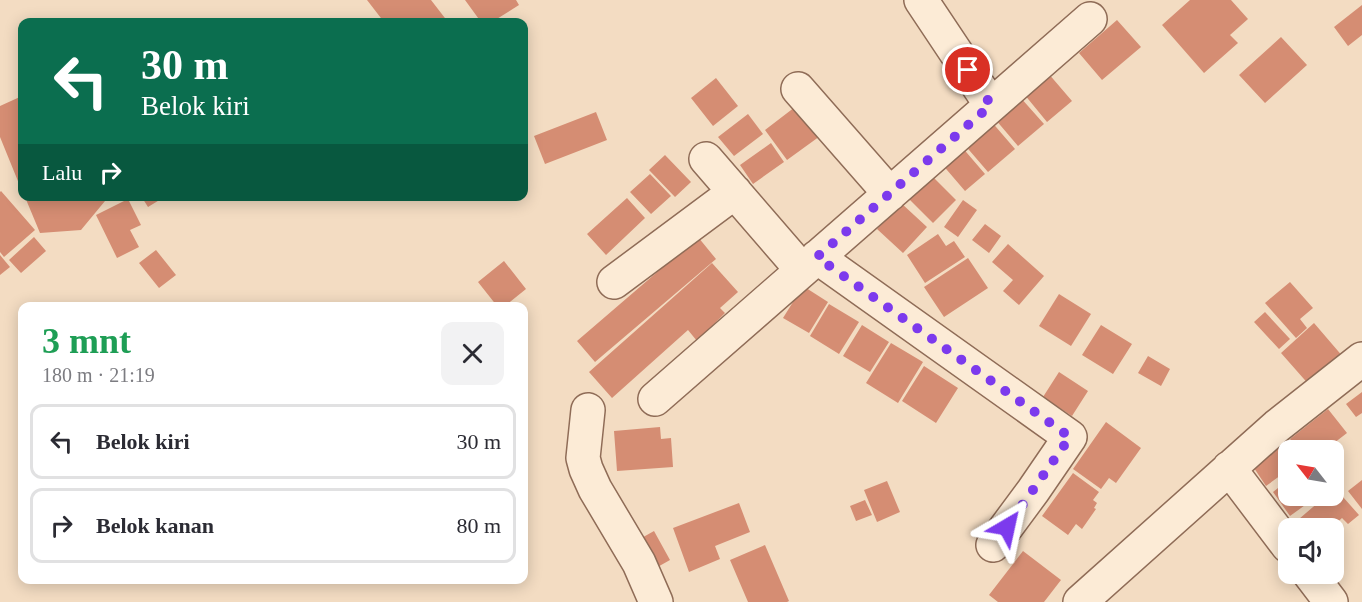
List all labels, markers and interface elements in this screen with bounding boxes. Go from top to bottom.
icon: left [42,42,120,120]
text: 30 m [141,42,229,88]
pin [942,44,993,95]
icon: arrive [951,53,984,86]
text: Belok kiri [141,91,250,121]
icon: right [94,156,127,189]
text: Lalu [42,160,82,185]
text: 3 mnt [42,321,131,361]
button: close [441,322,504,385]
text: 180 m · 21:19 [42,364,155,386]
icon: left [45,425,78,458]
text: Belok kiri [96,429,190,454]
text: 30 m [456,429,501,454]
north arrow [1278,440,1344,506]
map controls [1278,440,1344,584]
position arrow [975,495,1039,559]
icon: right [45,509,78,542]
text: Belok kanan [96,513,214,538]
text: 80 m [456,513,501,538]
button: sound [1278,518,1344,584]

